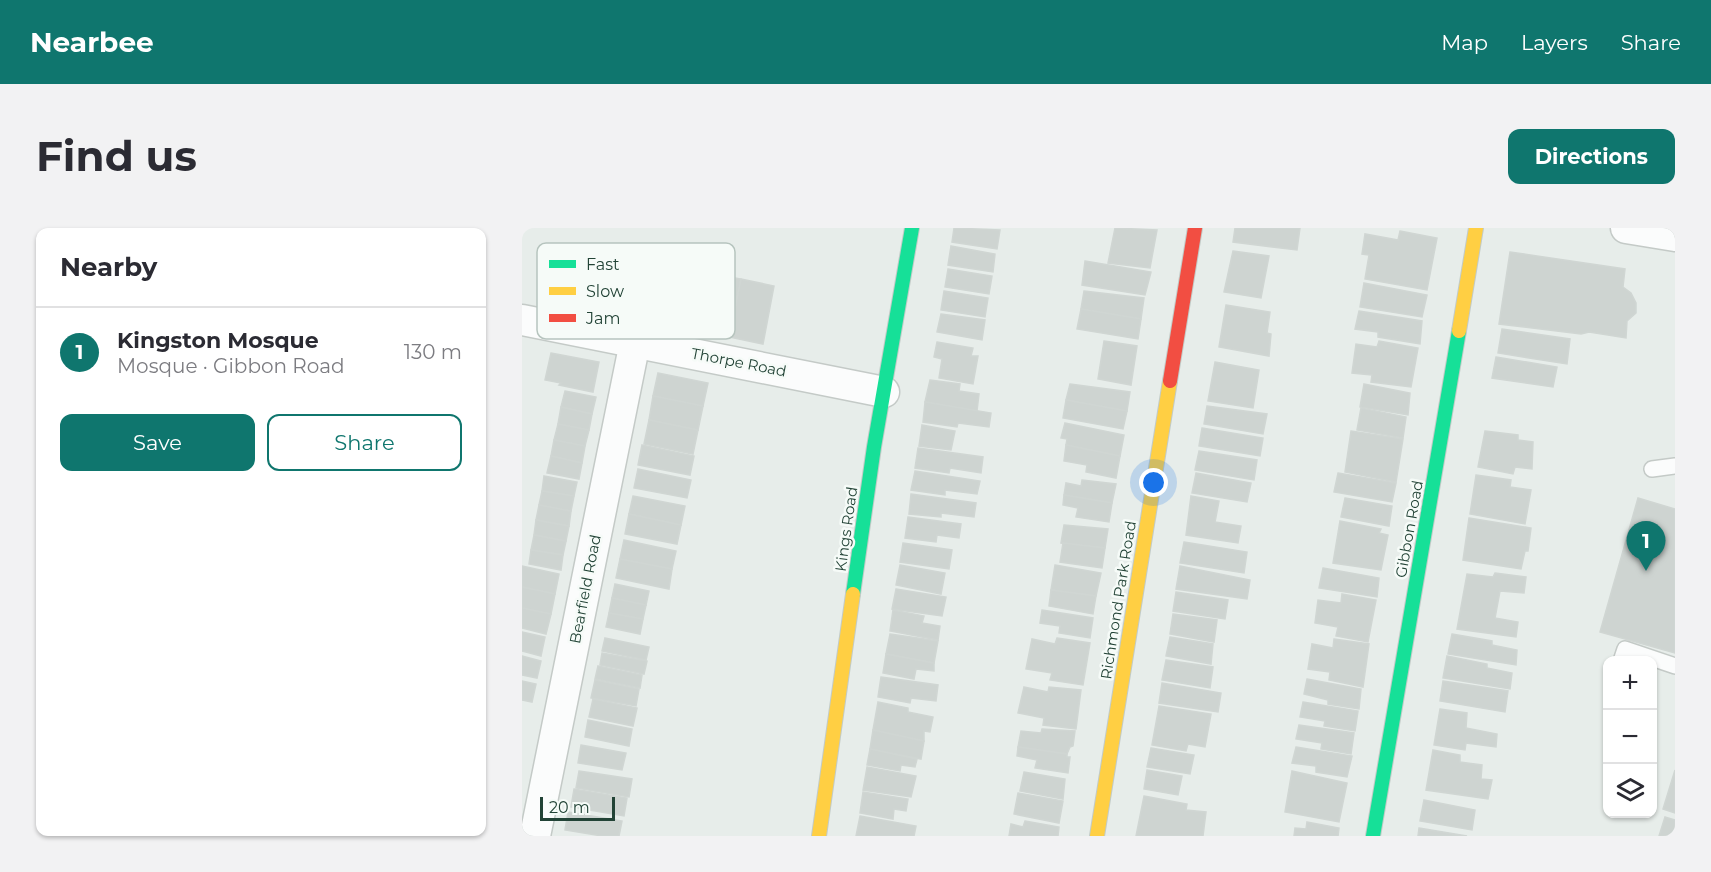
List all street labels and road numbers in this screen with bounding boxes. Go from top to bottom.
street label: Thorpe Road [690,343,788,381]
street label: Gibbon Road [1391,479,1427,579]
street label: Kings Road [831,485,861,573]
street label: Richmond Park Road [1096,519,1140,681]
street label: Bearfield Road [565,533,605,645]

